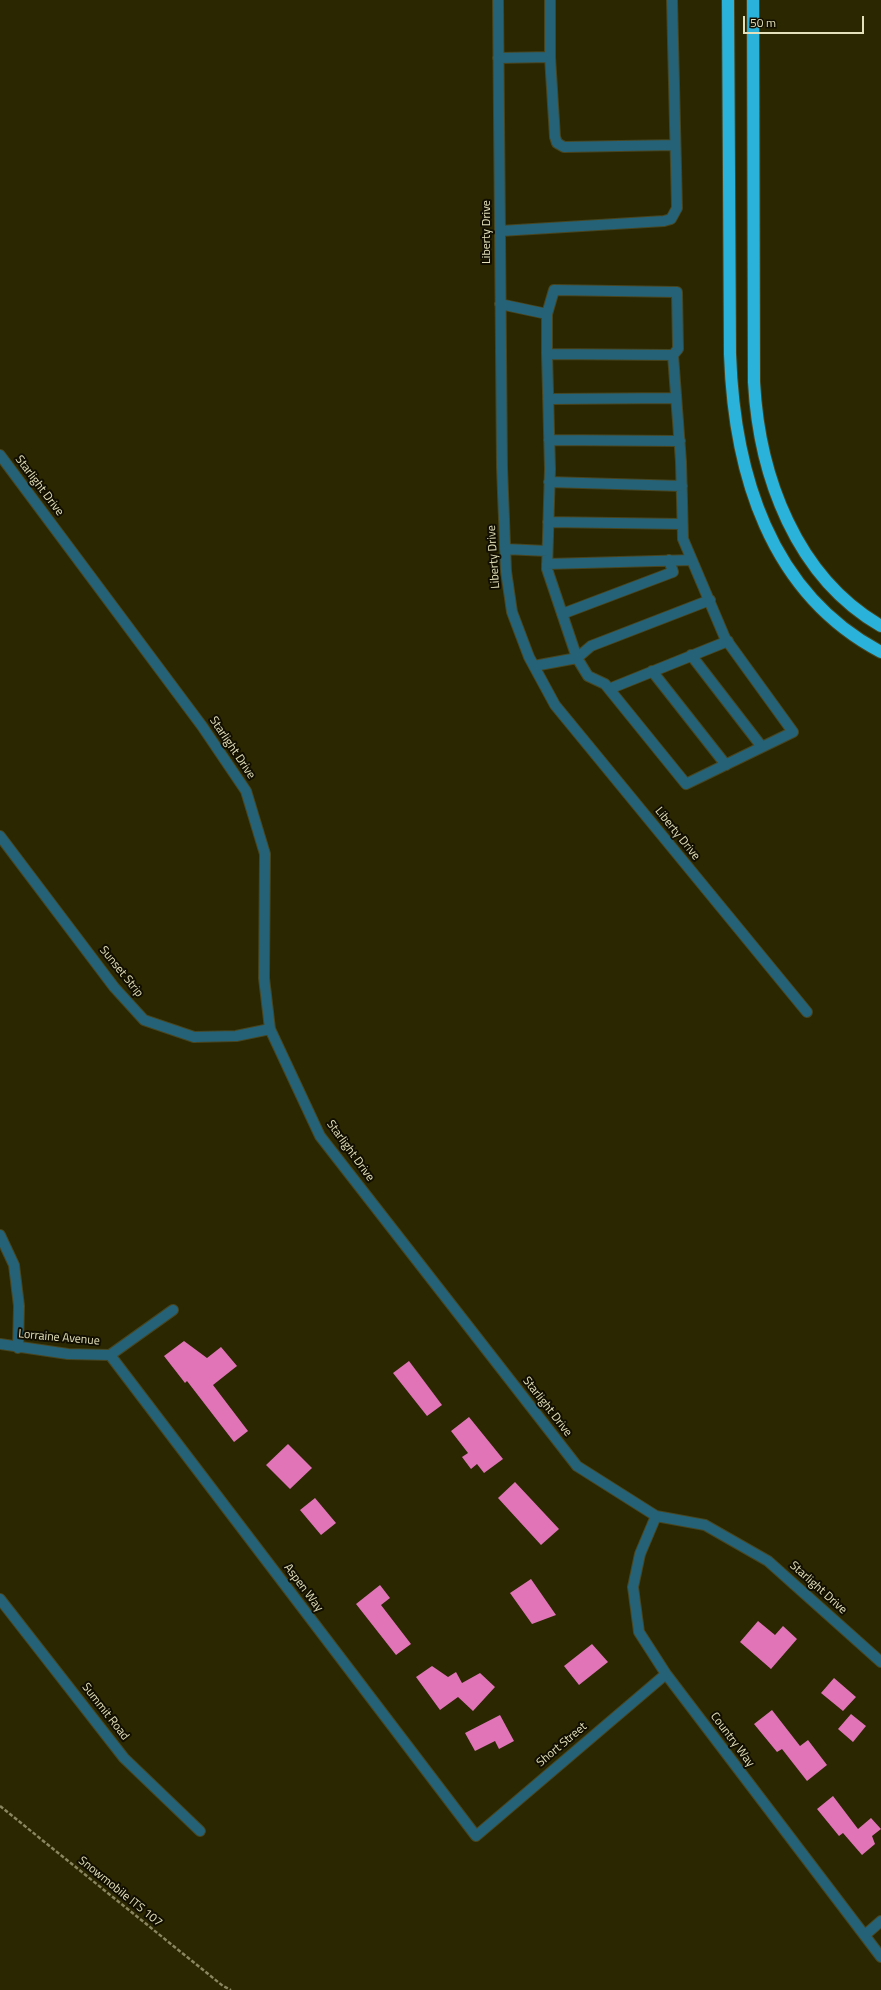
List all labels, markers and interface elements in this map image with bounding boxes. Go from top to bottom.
scale bar [745,8,866,34]
text: 50 m [750,13,776,32]
street label: Liberty Drive [480,200,494,264]
street label: Starlight Drive [12,453,66,519]
street label: Liberty Drive [485,525,503,589]
street label: Starlight Drive [206,714,258,782]
street label: Liberty Drive [651,805,703,863]
street label: Sunset Strip [96,944,146,1000]
street label: Starlight Drive [323,1118,377,1184]
street label: Lorraine Avenue [18,1327,100,1349]
street label: Starlight Drive [519,1374,575,1440]
street label: Starlight Drive [786,1559,850,1617]
street label: Aspen Way [280,1561,326,1615]
street label: Summit Road [78,1681,132,1743]
street label: Country Way [707,1710,757,1770]
street label: Short Street [534,1720,590,1770]
street label: Snowmobile ITS 107 [75,1854,165,1930]

